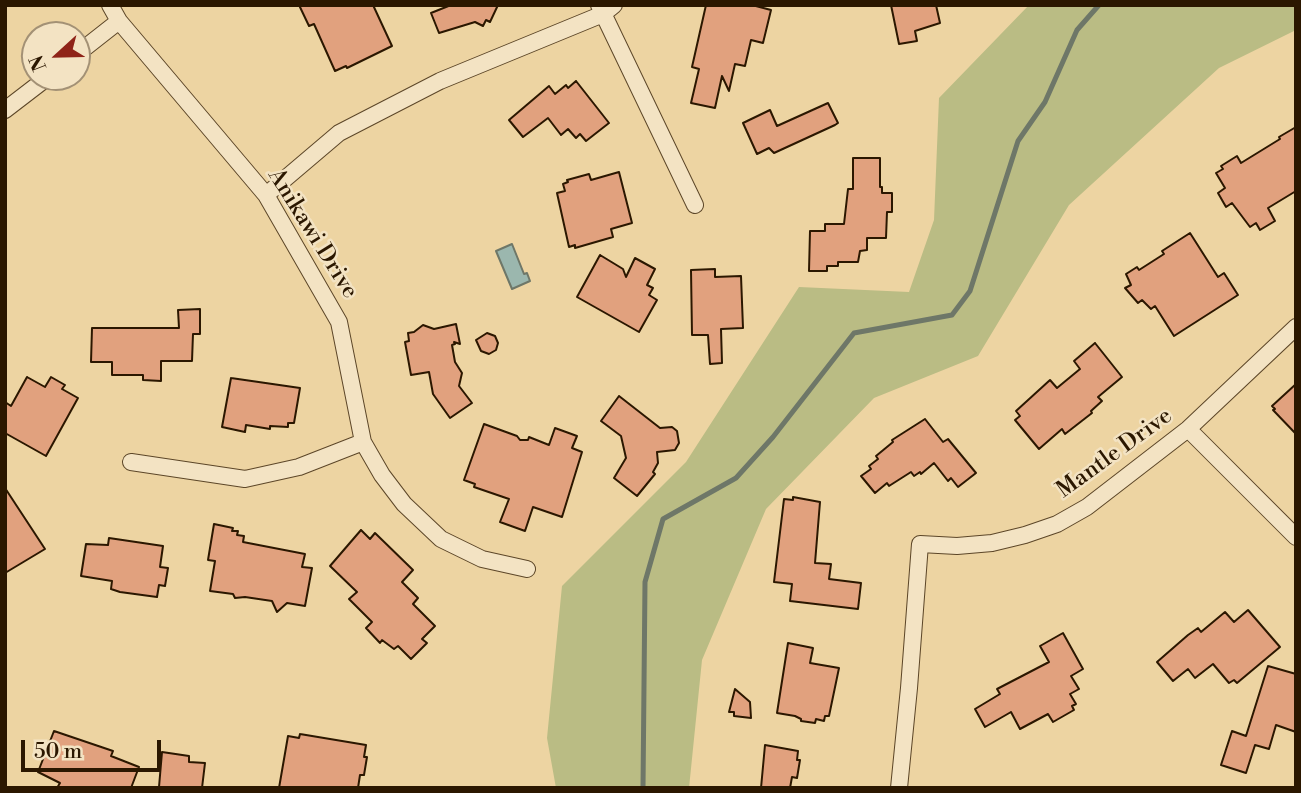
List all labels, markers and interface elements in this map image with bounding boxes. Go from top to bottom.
north arrow [21,21,91,91]
text: N [24,52,52,75]
street label: Anikawi Drive [261,164,363,304]
street label: Mantle Drive [1052,403,1178,505]
scale bar [24,726,164,770]
text: 50 m [34,739,82,765]

